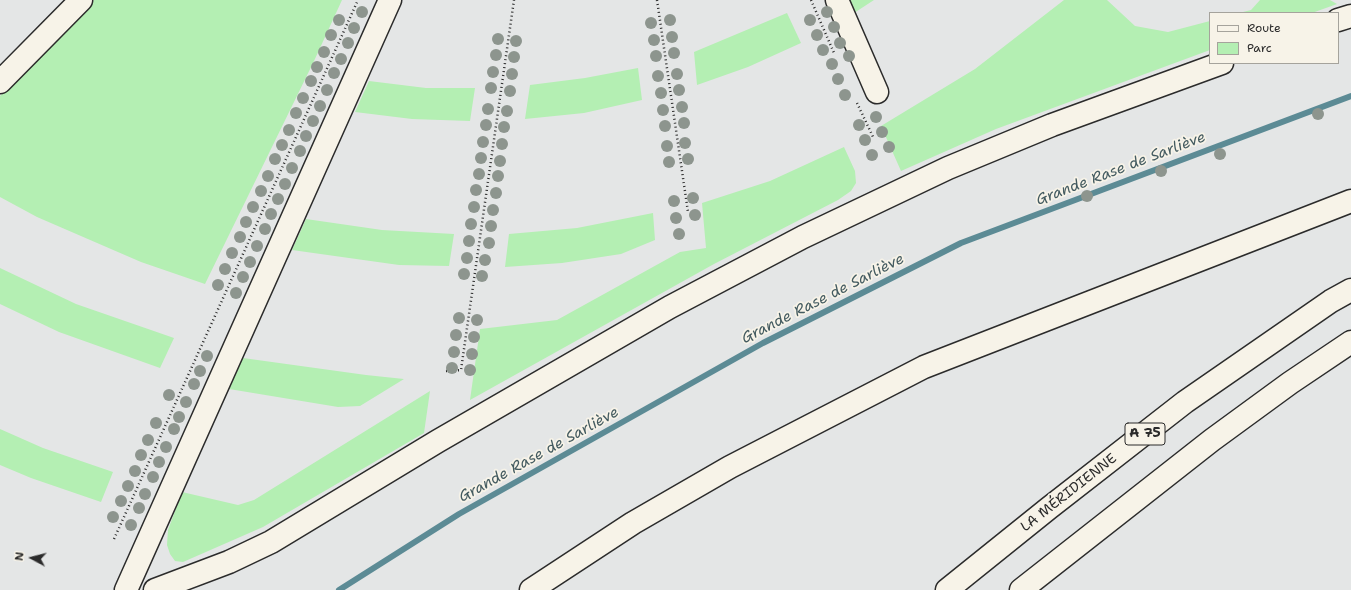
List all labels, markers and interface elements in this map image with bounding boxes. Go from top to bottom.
legend [1209,12,1339,64]
text: Route [1247,20,1281,36]
text: Parc [1247,40,1272,56]
water label: Grande Rase de Sarliève [1034,128,1208,210]
water label: Grande Rase de Sarliève [739,250,907,348]
water label: Grande Rase de Sarliève [456,403,622,507]
road number: A 75 [1125,423,1165,445]
street label: LA MÉRIDIENNE [1018,450,1120,536]
north arrow [12,538,52,578]
text: N [12,551,28,562]

